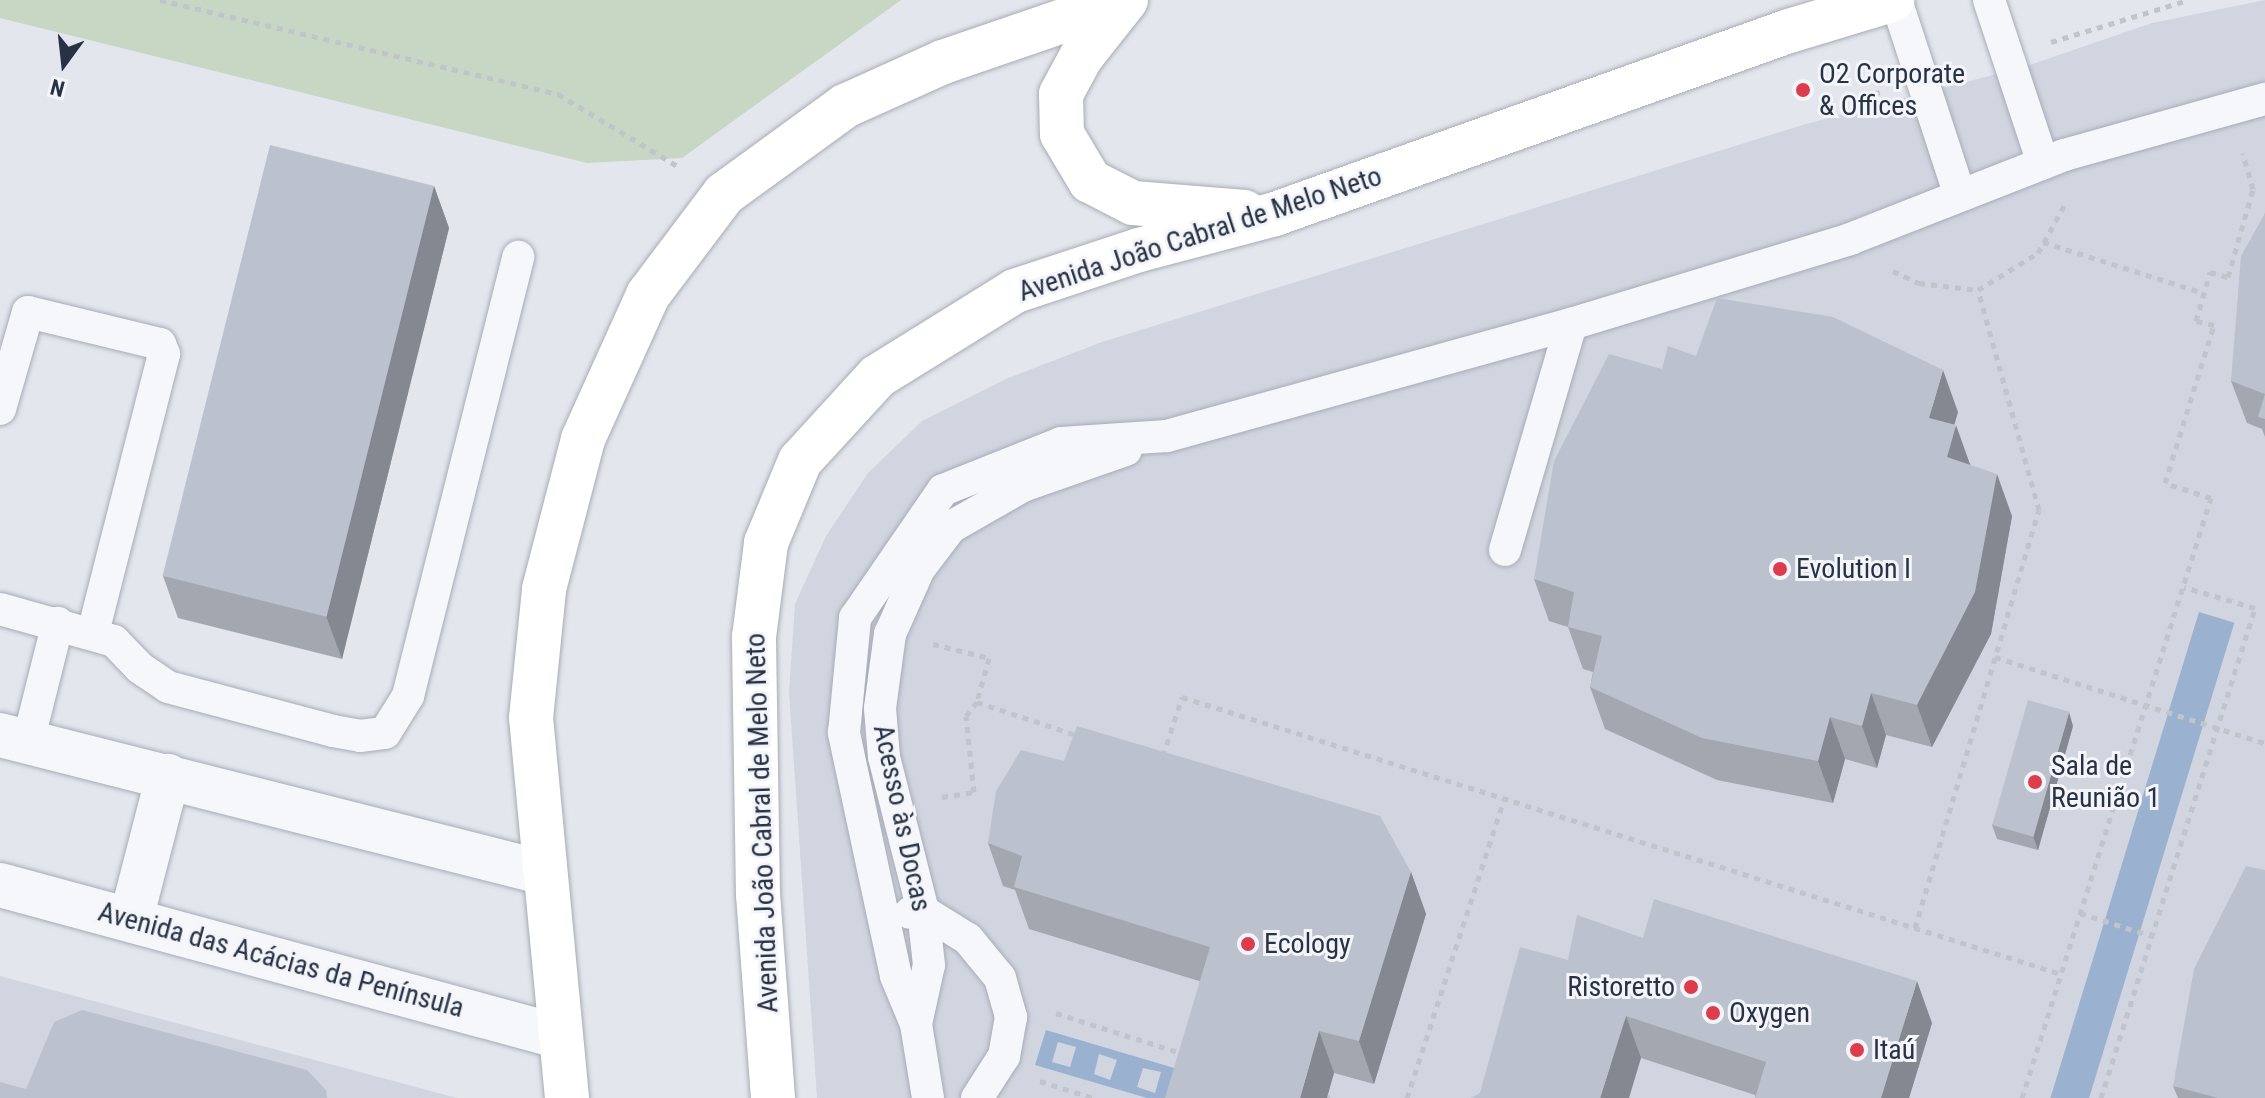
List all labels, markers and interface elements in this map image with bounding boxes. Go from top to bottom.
north arrow [24,24,104,104]
place label: O2 Corporate & Offices [1819,57,1965,123]
text: N [48,74,67,101]
marker: O2 Corporate & Offices [1794,81,1812,99]
street label: Avenida João Cabral de Melo Neto [1014,159,1386,309]
place label: Evolution I [1796,552,1911,586]
marker: Evolution I [1771,560,1789,578]
street label: Avenida João Cabral de Melo Neto [739,632,785,1014]
street label: Acesso às Docas [866,722,938,914]
place label: Sala de Reunião 1 [2051,749,2160,815]
marker: Sala de Reunião 1 [2026,773,2044,791]
street label: Avenida das Acácias da Península [95,895,467,1025]
place label: Ecology [1264,927,1351,961]
marker: Ecology [1239,935,1257,953]
place label: Ristoretto [1567,970,1675,1004]
marker: Ristoretto [1682,978,1700,996]
place label: Oxygen [1729,996,1810,1030]
marker: Oxygen [1704,1004,1722,1022]
place label: Itaú [1873,1033,1915,1067]
marker: Itaú [1848,1041,1866,1059]

